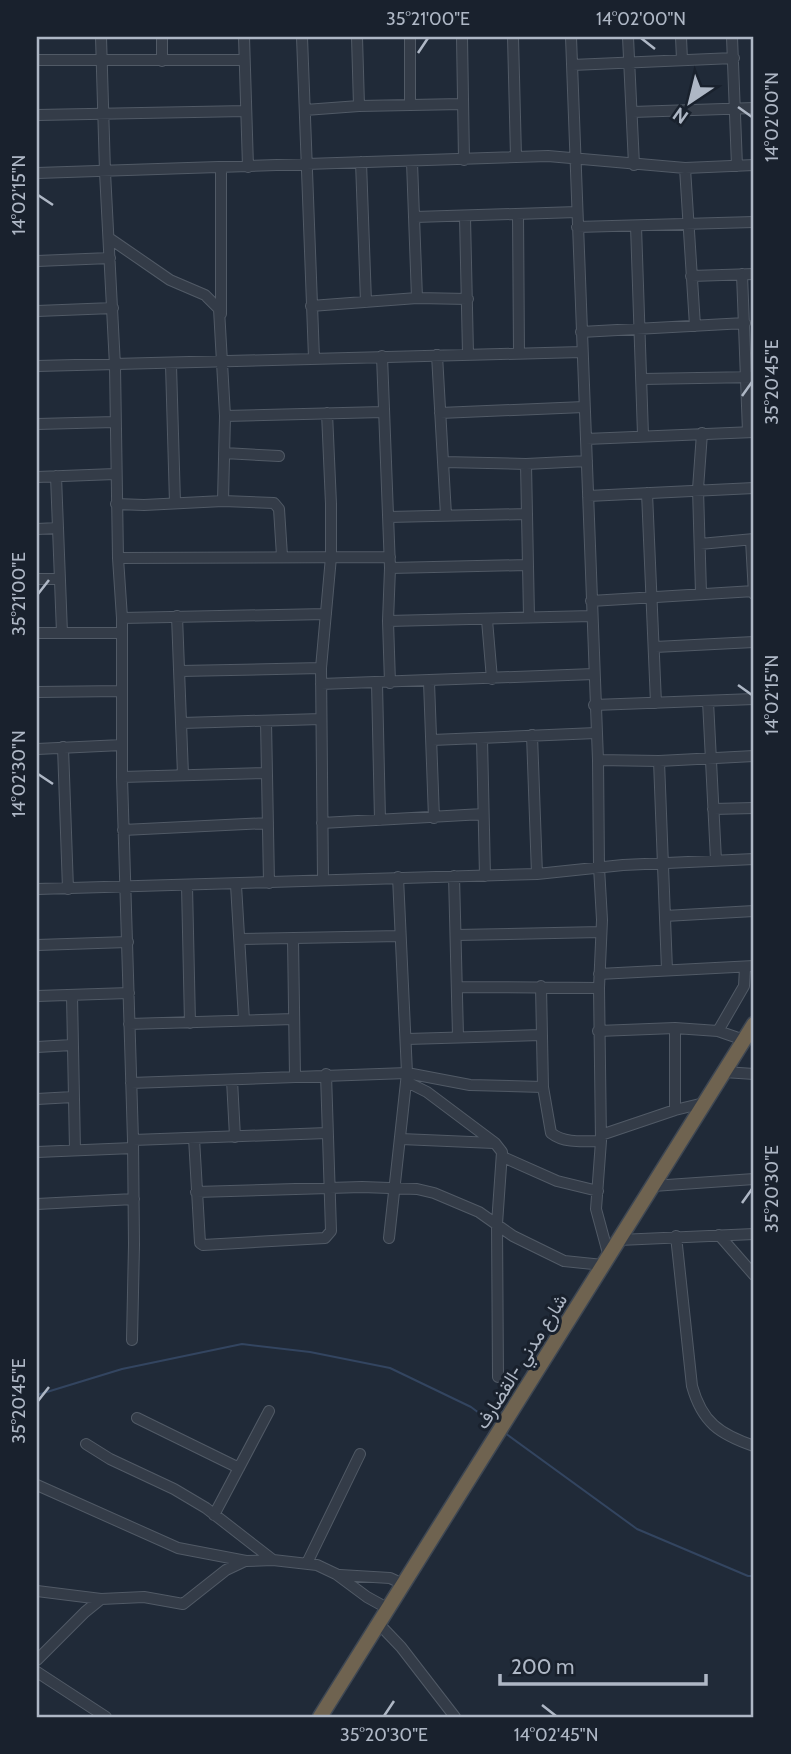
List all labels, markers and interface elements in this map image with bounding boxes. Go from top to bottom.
text: 35°21'00"E [386,8,470,30]
text: 14°02'00"N [596,8,686,30]
north arrow [654,66,724,136]
text: 14°02'00"N [761,72,783,162]
text: N [668,102,693,129]
text: 14°02'15"N [8,155,30,235]
text: 35°20'45"E [761,339,783,425]
text: 35°21'00"E [8,552,30,636]
text: 14°02'15"N [761,655,783,735]
text: 14°02'30"N [8,730,30,818]
text: 35°20'30"E [761,1145,783,1233]
street label: شارع مدني -القضارف [471,1289,576,1435]
text: 35°20'45"E [8,1358,30,1444]
scale bar [500,1642,707,1686]
text: 200 m [511,1654,574,1679]
text: 35°20'30"E [340,1724,428,1746]
text: 14°02'45"N [514,1724,598,1746]

